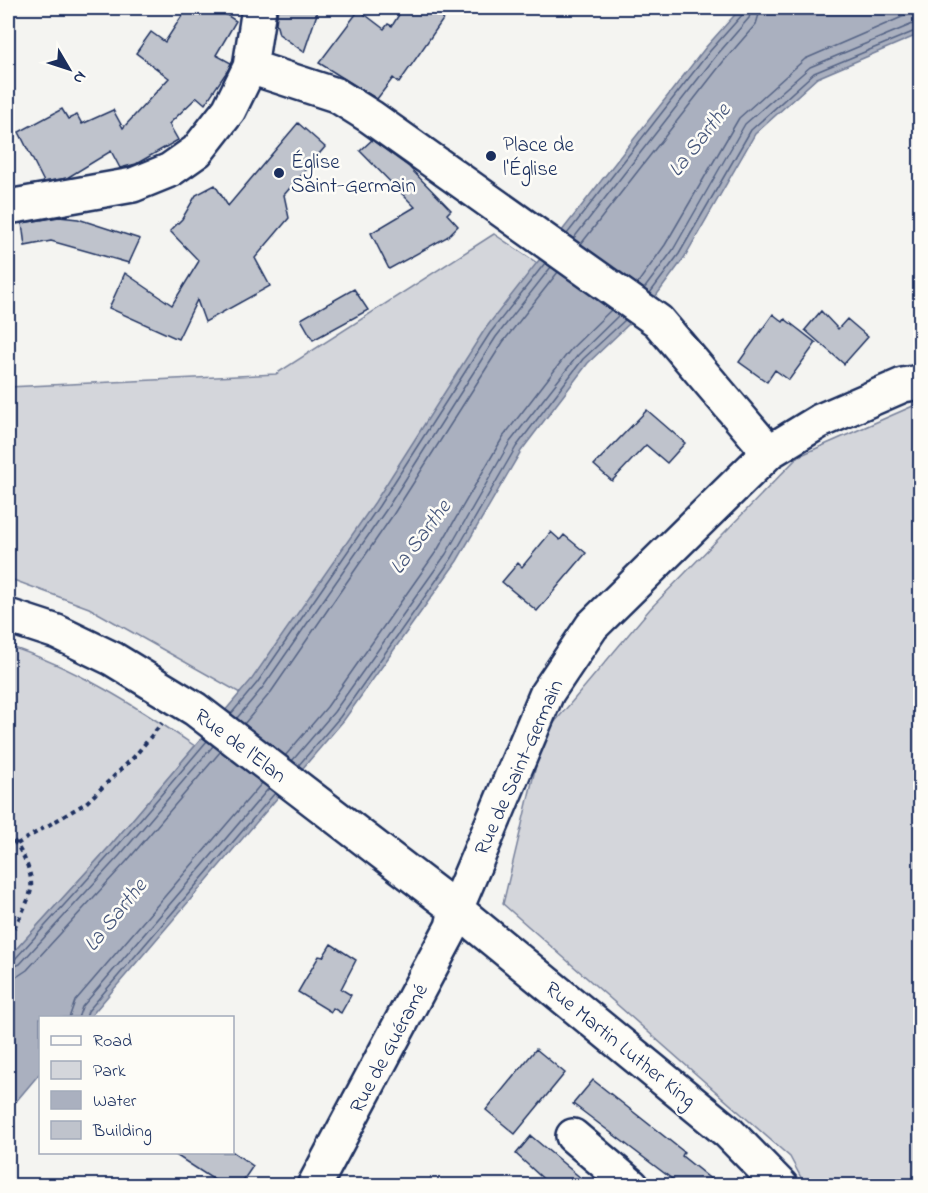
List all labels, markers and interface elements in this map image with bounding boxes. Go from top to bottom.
north arrow [39,39,99,99]
text: N [66,65,92,89]
water label: La Sarthe [661,96,740,185]
place label: Place de l'Église [503,131,575,187]
place label: Église Saint-Germain [291,148,416,202]
marker: Place de l'Église [484,149,498,163]
marker: Église Saint-Germain [272,166,286,180]
water label: La Sarthe [383,493,461,582]
street label: Rue de Saint-Germain [468,675,572,860]
street label: Rue de l'Elan [188,702,292,791]
water label: La Sarthe [77,871,157,959]
street label: Rue Martin Luther King [536,975,702,1118]
street label: Rue de Guéramé [343,978,437,1119]
legend [39,1016,234,1154]
text: Road [93,1029,132,1055]
text: Park [93,1059,126,1085]
text: Water [93,1089,137,1115]
text: Building [92,1119,152,1146]

